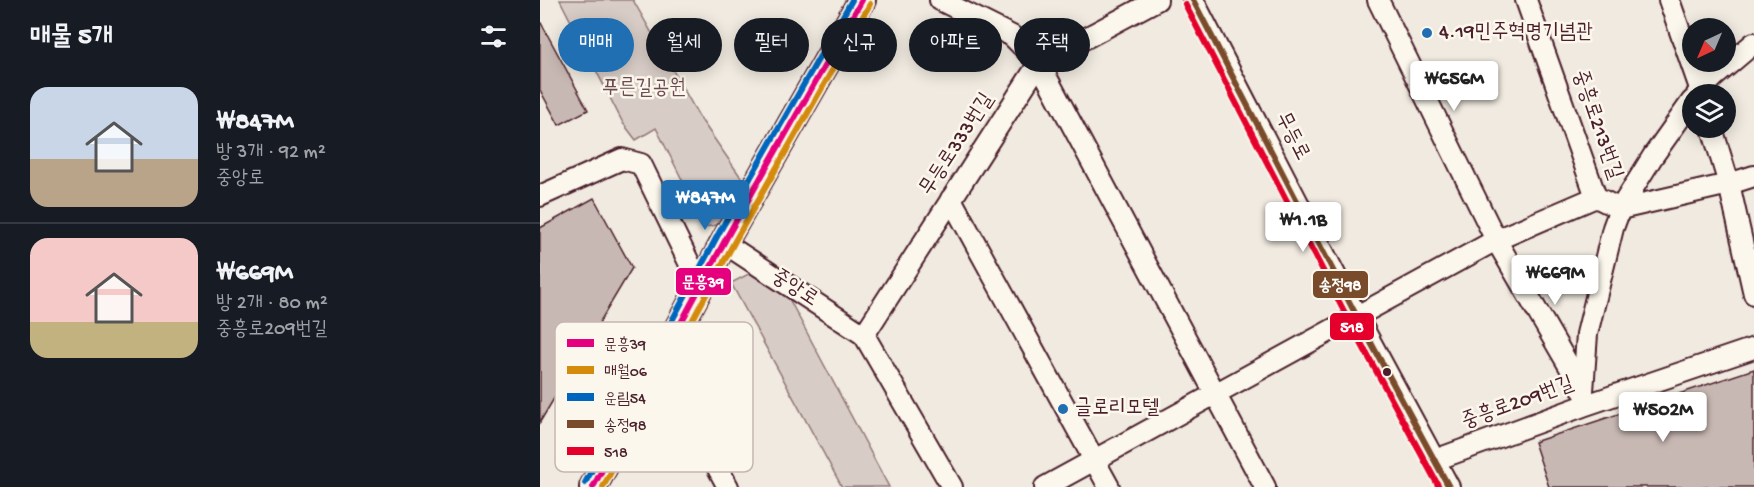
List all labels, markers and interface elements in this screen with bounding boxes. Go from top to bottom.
chip: 매매 [558,18,634,72]
chip: 월세 [646,18,722,72]
chip: 필터 [734,18,809,72]
chip: 신규 [821,18,897,72]
chip: 아파트 [909,18,1002,72]
chip: 주택 [1014,18,1090,72]
north arrow [1682,18,1736,72]
map controls [1682,18,1736,138]
icon: filters [477,20,510,53]
place label: 4.19민주혁명기념관 [1439,21,1593,46]
text: 매물 5개 [30,23,113,54]
marker: 4.19민주혁명기념관 [1420,26,1434,40]
pin: ₩656M [1412,61,1496,112]
street label: 중흥로213번길 [1566,67,1627,183]
text: ₩656M [1424,69,1484,92]
park label: 푸른길공원 [602,77,686,102]
button: layers [1682,84,1736,138]
street label: 무등로333번길 [916,89,1000,201]
text: ₩847M [216,108,293,139]
street label: 무등로 [1268,109,1314,165]
icon: home [78,111,150,183]
text: 방 3개 · 92 m² [216,142,326,165]
text: 중앙로 [216,168,264,191]
pin: ₩847M [663,180,747,231]
text: ₩847M [675,188,735,211]
pin: ₩1.1B [1261,202,1345,253]
text: ₩1.1B [1279,210,1327,233]
pin: ₩669M [1513,255,1597,306]
text: ₩669M [216,259,293,290]
icon: home [78,262,150,334]
text: ₩669M [1525,263,1585,286]
street label: 중앙로 [766,265,822,313]
line badge: 문흥39 [675,267,732,296]
line badge: 송정98 [1312,270,1369,299]
text: 문흥39 [682,273,724,294]
text: 송정98 [1319,277,1362,297]
text: 방 2개 · 80 m² [216,293,328,316]
line badge: 518 [1329,312,1375,341]
text: 중흥로209번길 [216,319,328,342]
text: 518 [1340,320,1364,339]
legend [555,322,753,472]
text: 문흥39 [604,336,646,356]
text: 매월06 [604,363,648,383]
unlabelled marker [1381,366,1393,378]
street label: 중흥로209번길 [1458,371,1577,436]
text: 운림54 [604,391,646,410]
pin: ₩502M [1621,392,1705,443]
place label: 글로리모텔 [1075,397,1160,422]
text: ₩502M [1633,400,1693,423]
marker: 글로리모텔 [1056,402,1070,416]
text: 송정98 [604,417,647,437]
text: 518 [604,445,628,464]

